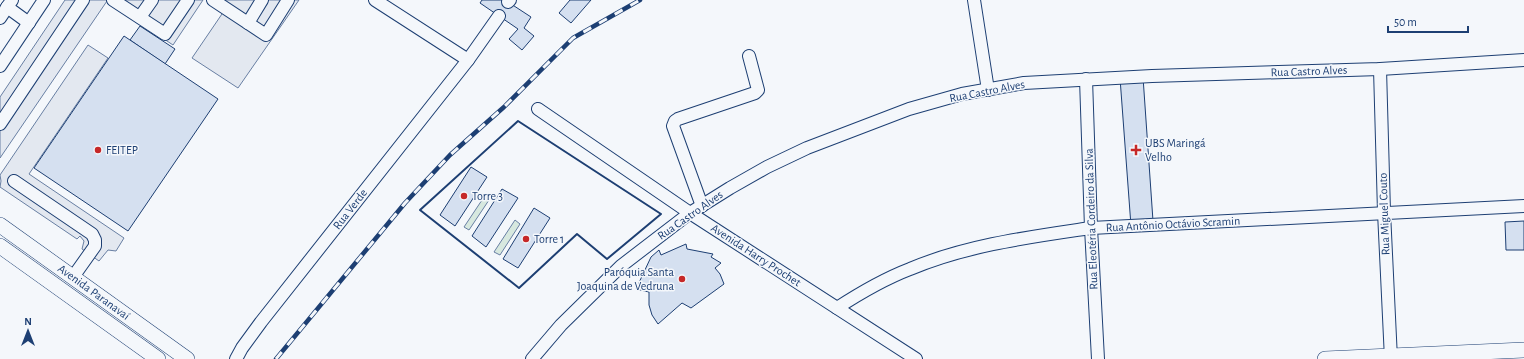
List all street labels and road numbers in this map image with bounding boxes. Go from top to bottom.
street label: Rua Castro Alves [1271,64,1347,78]
street label: Rua Castro Alves [948,78,1026,104]
street label: Rua Eleotéria Cordeiro da Silva [1083,148,1099,290]
street label: Rua Miguel Couto [1377,172,1391,255]
street label: Rua Verde [331,187,369,231]
street label: Rua Castro Alves [655,188,725,242]
street label: Rua Antônio Octávio Scramin [1105,214,1241,234]
street label: Avenida Harry Prochet [708,222,803,289]
street label: Avenida Paranavaí [56,262,132,322]

